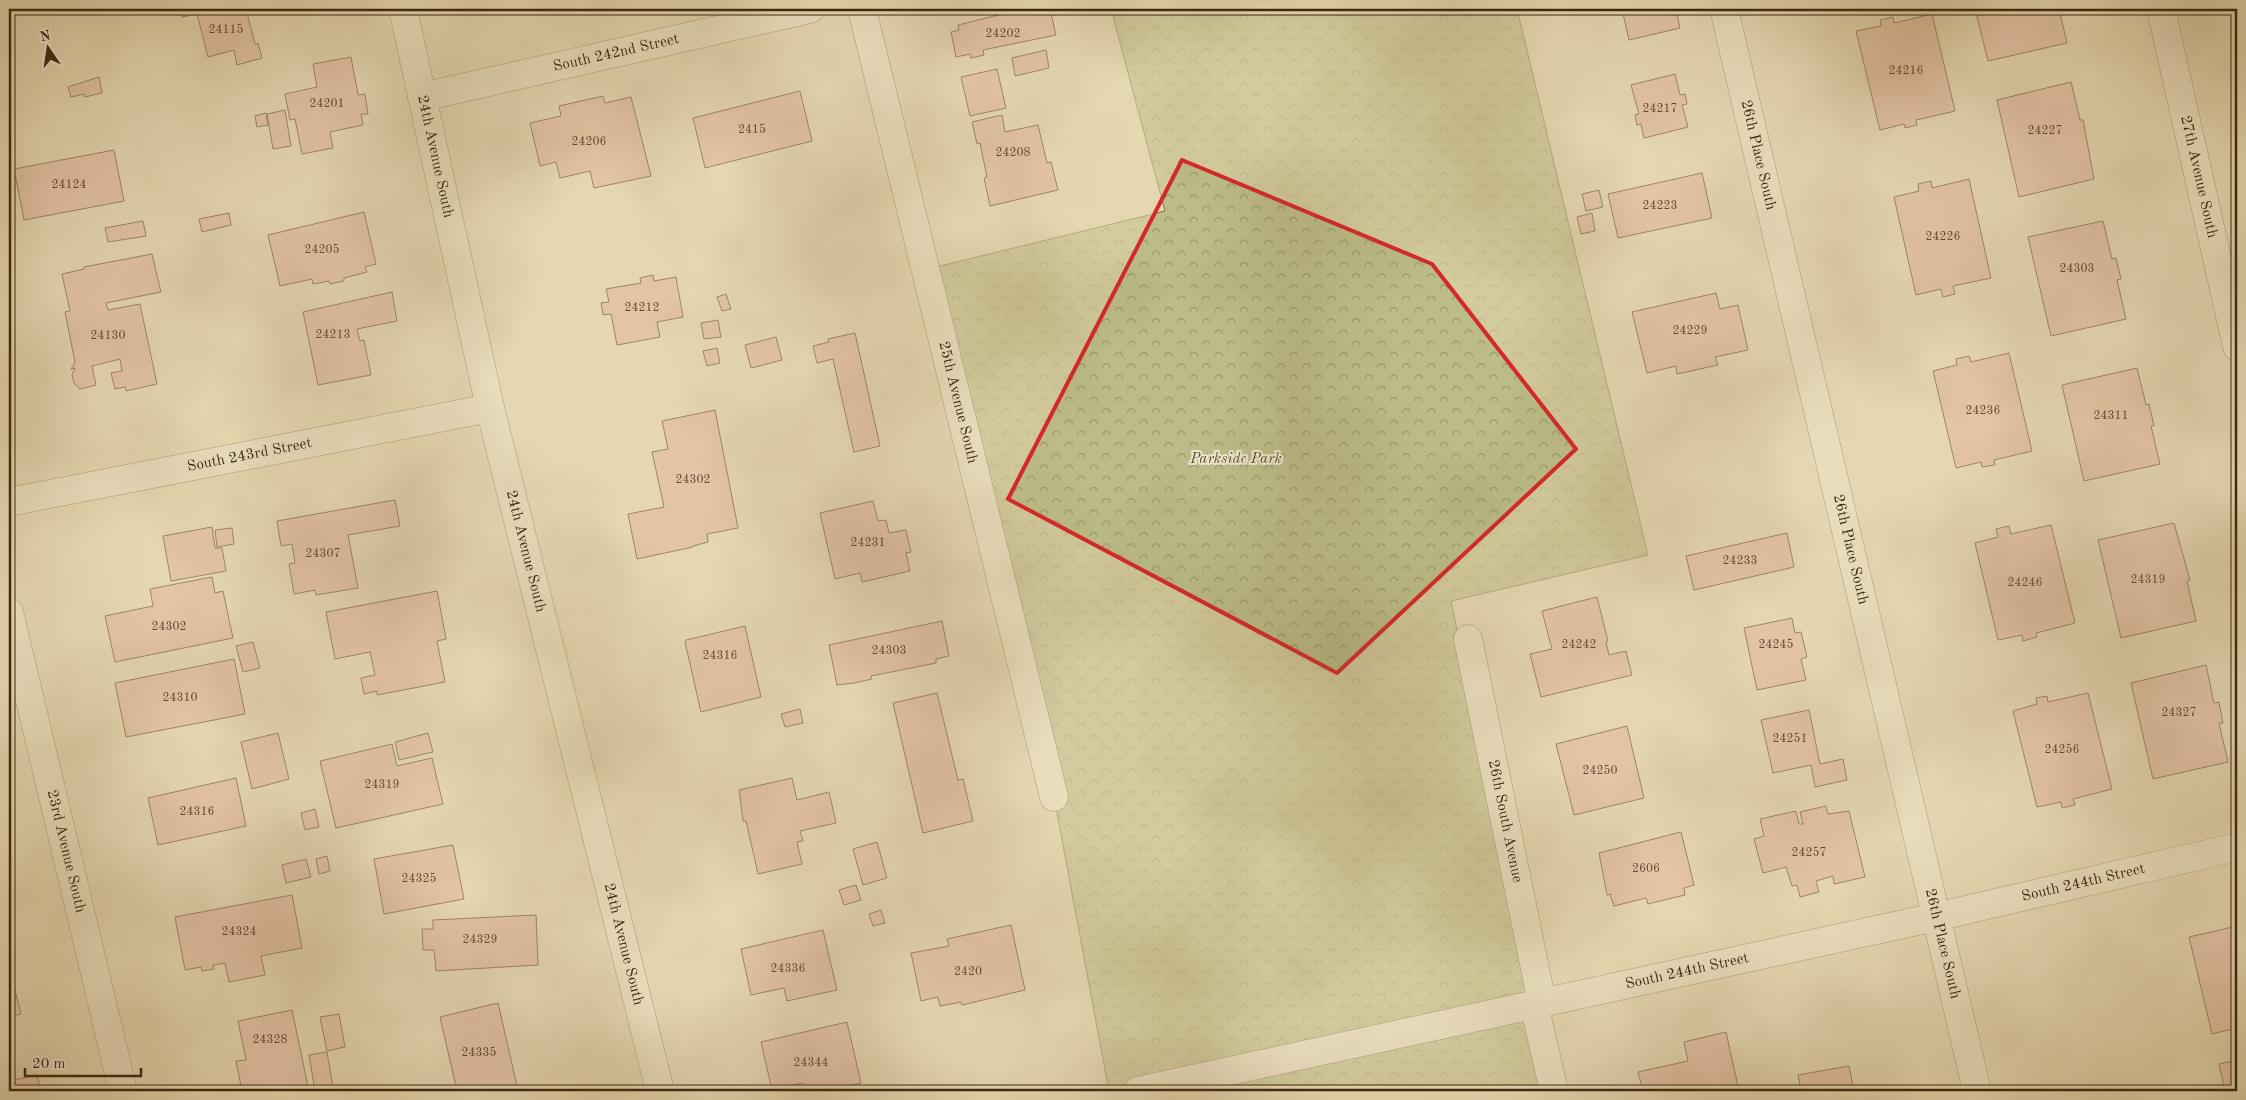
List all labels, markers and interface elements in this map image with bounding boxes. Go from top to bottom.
north arrow [22,22,72,72]
house number: 24115 [209,23,243,36]
text: N [39,28,52,44]
house number: 24202 [986,28,1020,40]
street label: South 242nd Street [552,31,680,75]
house number: 24216 [1889,65,1923,77]
street label: 24th Avenue South [415,94,456,219]
house number: 24201 [310,98,344,110]
street label: 26th Place South [1738,99,1778,212]
house number: 24217 [1643,103,1677,115]
street label: 27th Avenue South [2178,114,2220,240]
house number: 2415 [738,123,766,136]
house number: 24227 [2028,125,2062,137]
house number: 24206 [572,136,606,148]
house number: 24208 [996,147,1030,159]
house number: 24124 [52,179,86,191]
house number: 24223 [1643,200,1677,212]
house number: 24226 [1926,231,1960,243]
house number: 24205 [305,243,339,256]
house number: 24303 [2060,263,2094,275]
house number: 24212 [625,302,659,314]
house number: 24229 [1673,325,1707,337]
house number: 24213 [316,329,350,341]
house number: 24130 [91,330,125,342]
street label: 25th Avenue South [936,340,980,465]
house number: 24236 [1966,405,2000,417]
house number: 24311 [2094,410,2128,422]
street label: South 243rd Street [186,436,313,475]
park label: Parkside Park [1189,452,1282,467]
house number: 24302 [676,474,710,486]
street label: 24th Avenue South [503,489,548,614]
street label: 26th Place South [1830,493,1870,606]
house number: 24231 [851,537,885,549]
house number: 24307 [306,548,340,560]
house number: 24233 [1723,555,1757,567]
house number: 24319 [2131,574,2165,586]
house number: 24246 [2008,577,2042,589]
house number: 24302 [152,621,186,633]
house number: 24245 [1759,638,1793,651]
house number: 24242 [1562,639,1596,651]
house number: 24303 [872,645,906,657]
house number: 24316 [703,650,737,662]
house number: 24310 [163,692,197,704]
house number: 24327 [2162,707,2196,719]
house number: 24251 [1773,732,1807,745]
house number: 24256 [2045,743,2079,756]
street label: 26th South Avenue [1485,758,1525,884]
house number: 24250 [1583,764,1617,777]
house number: 24319 [365,779,399,791]
street label: 23rd Avenue South [44,788,88,914]
house number: 24316 [180,806,214,818]
house number: 24257 [1792,846,1826,859]
street label: South 244th Street [2020,861,2146,904]
house number: 2606 [1632,863,1660,875]
house number: 24325 [402,872,436,885]
street label: 24th Avenue South [601,882,646,1007]
street label: 26th Place South [1922,887,1963,1000]
house number: 24324 [222,926,256,938]
house number: 24329 [463,934,497,946]
street label: South 244th Street [1624,951,1750,992]
house number: 24336 [771,963,805,975]
house number: 2420 [954,966,982,978]
house number: 24328 [253,1034,287,1046]
scale bar [25,1045,141,1077]
house number: 24335 [462,1046,496,1059]
text: 20 m [32,1057,66,1072]
house number: 24344 [794,1057,828,1069]

